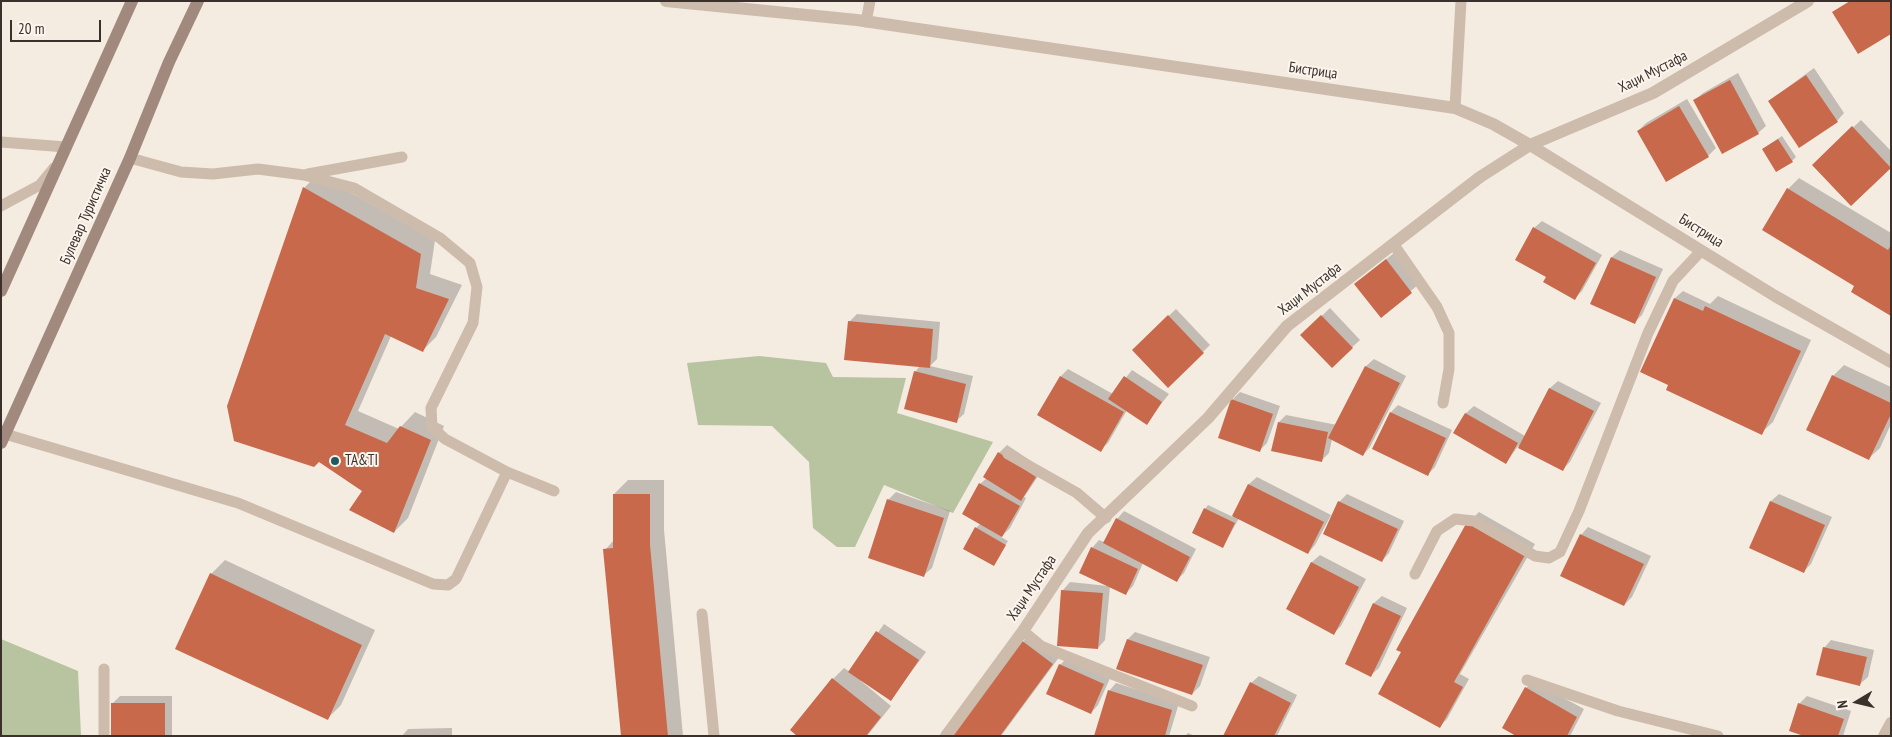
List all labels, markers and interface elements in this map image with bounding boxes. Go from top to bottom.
scale bar [12,10,104,42]
text: 20 m [18,19,44,38]
street label: Хаџи Мустафа [1615,47,1691,97]
street label: Бистрица [1287,59,1339,83]
street label: Булевар Туристичка [57,165,115,267]
street label: Бистрица [1675,210,1727,252]
street label: Хаџи Мустафа [1275,259,1345,319]
place label: TA&TI [345,452,378,470]
marker: TA&TI [329,455,341,467]
street label: Хаџи Мустафа [1004,552,1060,624]
north arrow [1832,677,1882,727]
text: N [1833,699,1852,709]

